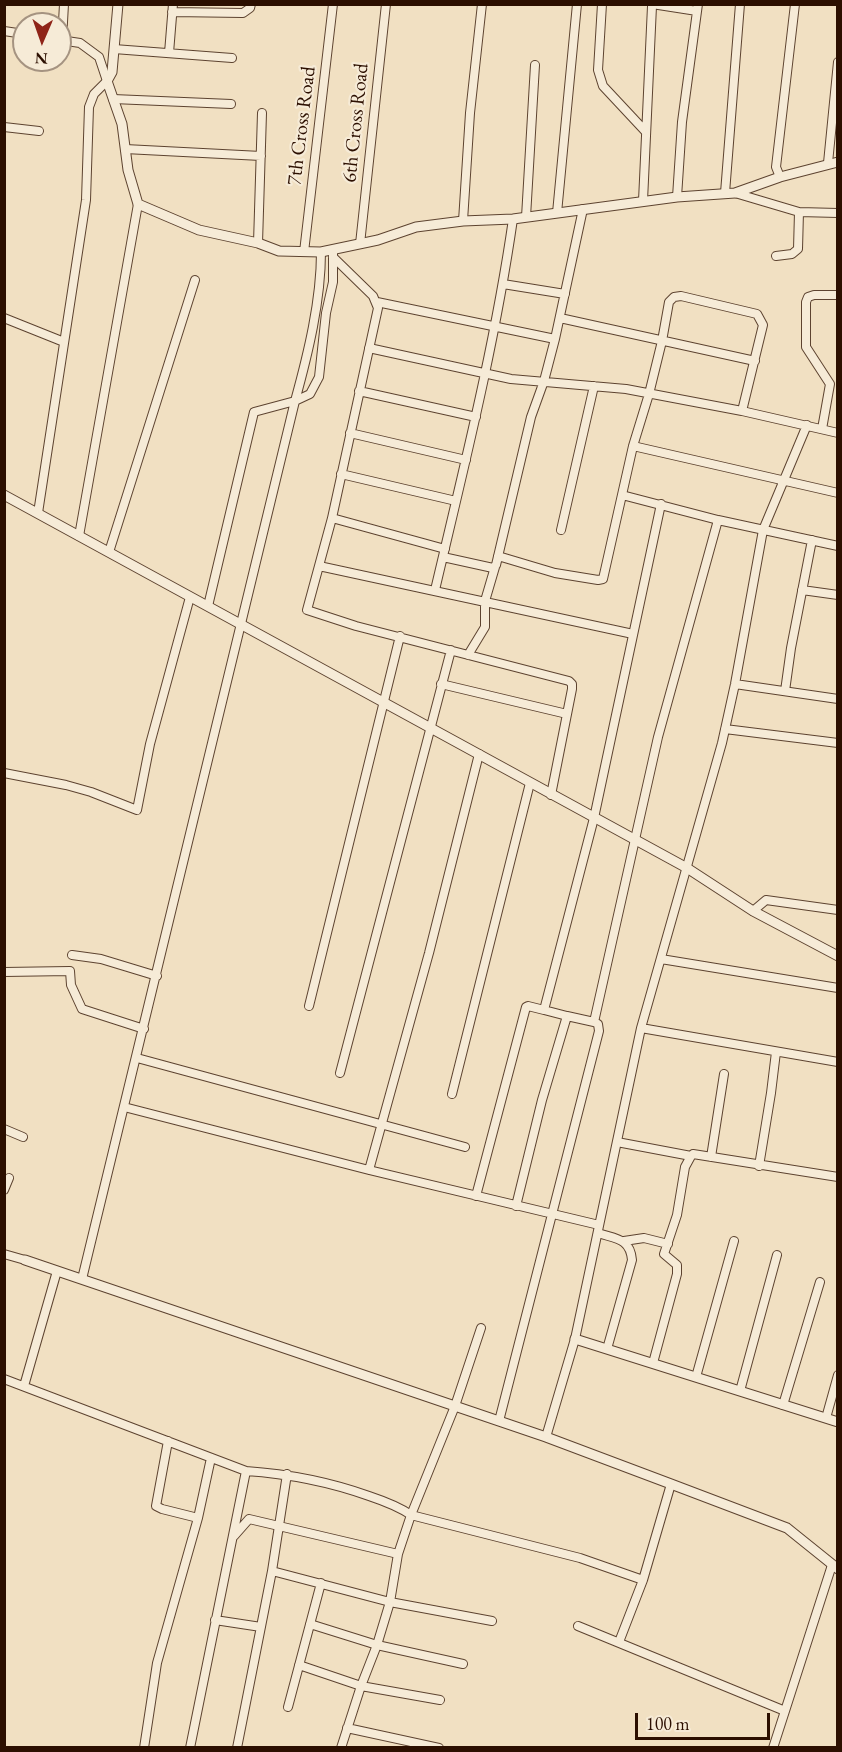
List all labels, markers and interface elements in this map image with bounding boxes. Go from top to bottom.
north arrow [12,12,72,72]
text: N [35,48,48,69]
street label: 6th Cross Road [338,62,374,184]
street label: 7th Cross Road [283,65,321,187]
scale bar [638,1701,773,1739]
text: 100 m [646,1712,690,1735]

